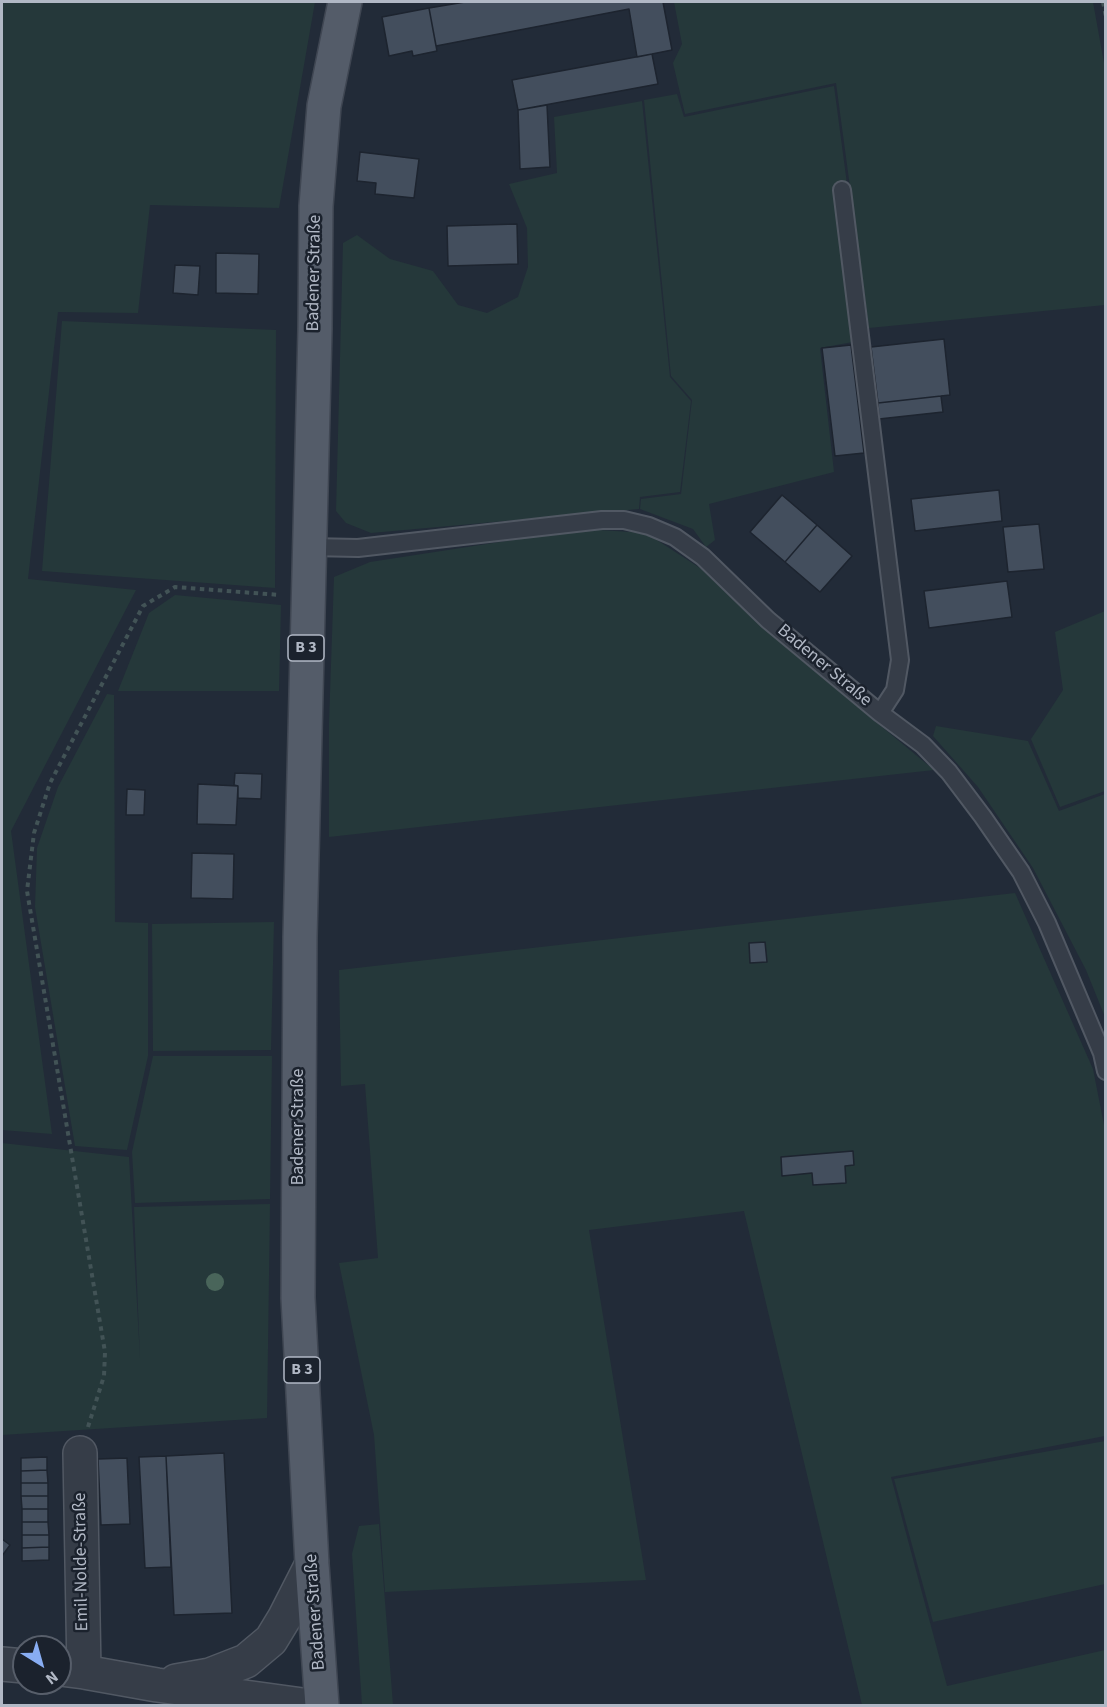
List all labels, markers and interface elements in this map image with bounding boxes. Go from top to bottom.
street label: Badener Straße [303,214,327,332]
street label: Badener Straße [772,620,876,712]
road number: B 3 [288,635,324,661]
street label: Badener Straße [288,1069,310,1185]
road number: B 3 [284,1357,320,1383]
street label: Emil-Nolde-Straße [70,1492,94,1632]
street label: Badener Straße [301,1553,331,1671]
north arrow [12,1635,72,1695]
text: N [41,1666,63,1690]

